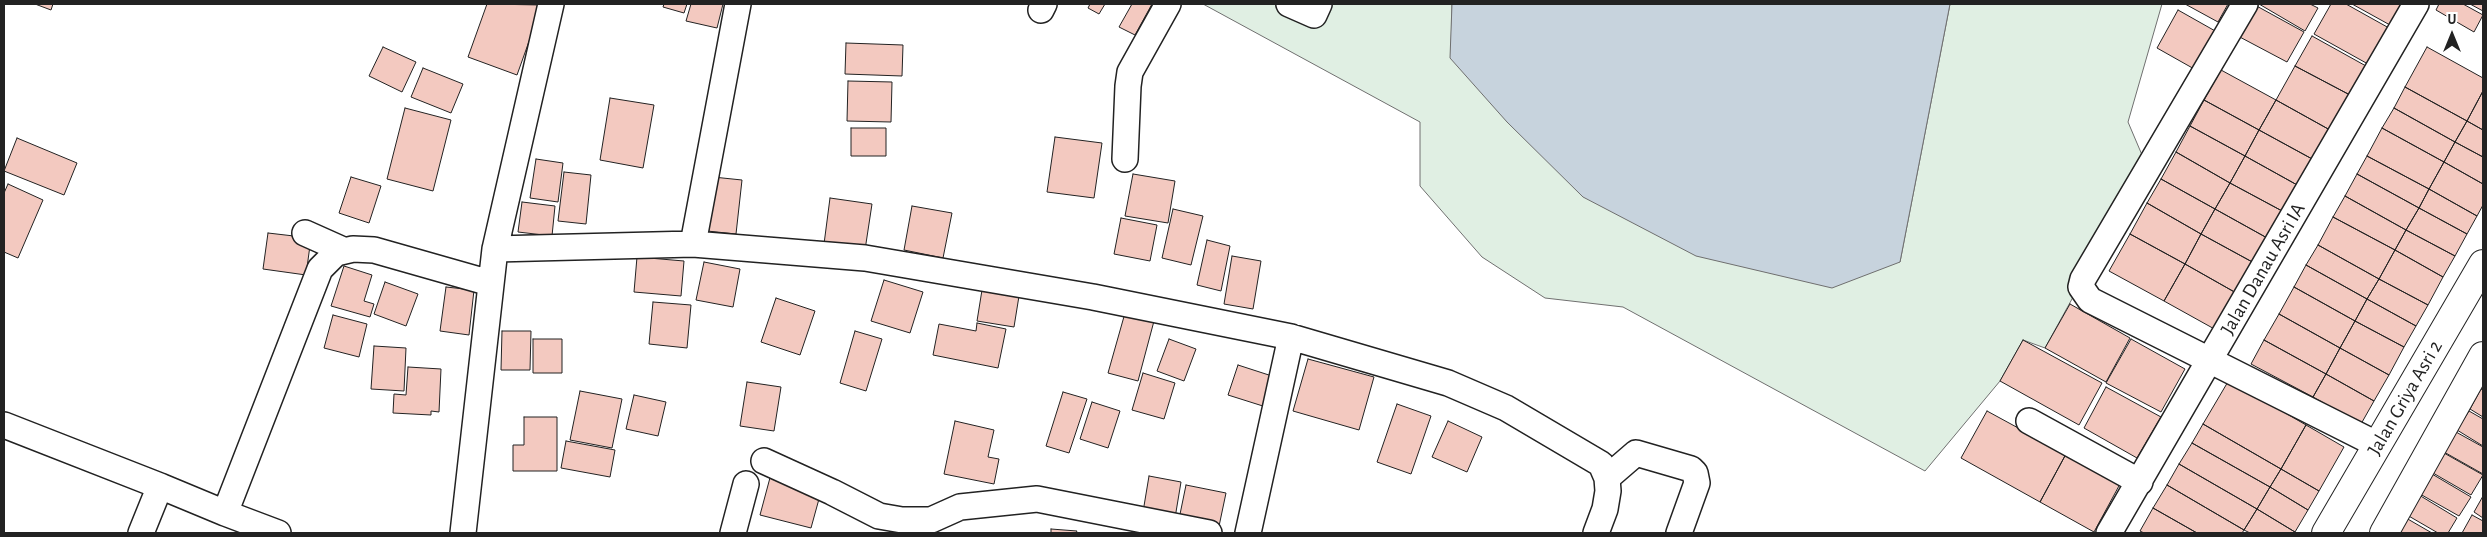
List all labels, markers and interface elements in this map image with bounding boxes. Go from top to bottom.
north arrow [2427,10,2477,60]
text: U [2448,13,2456,27]
street label: Jalan Danau Asri IA [2216,199,2310,339]
street label: Jalan Griya Asri 2 [2362,336,2448,460]

